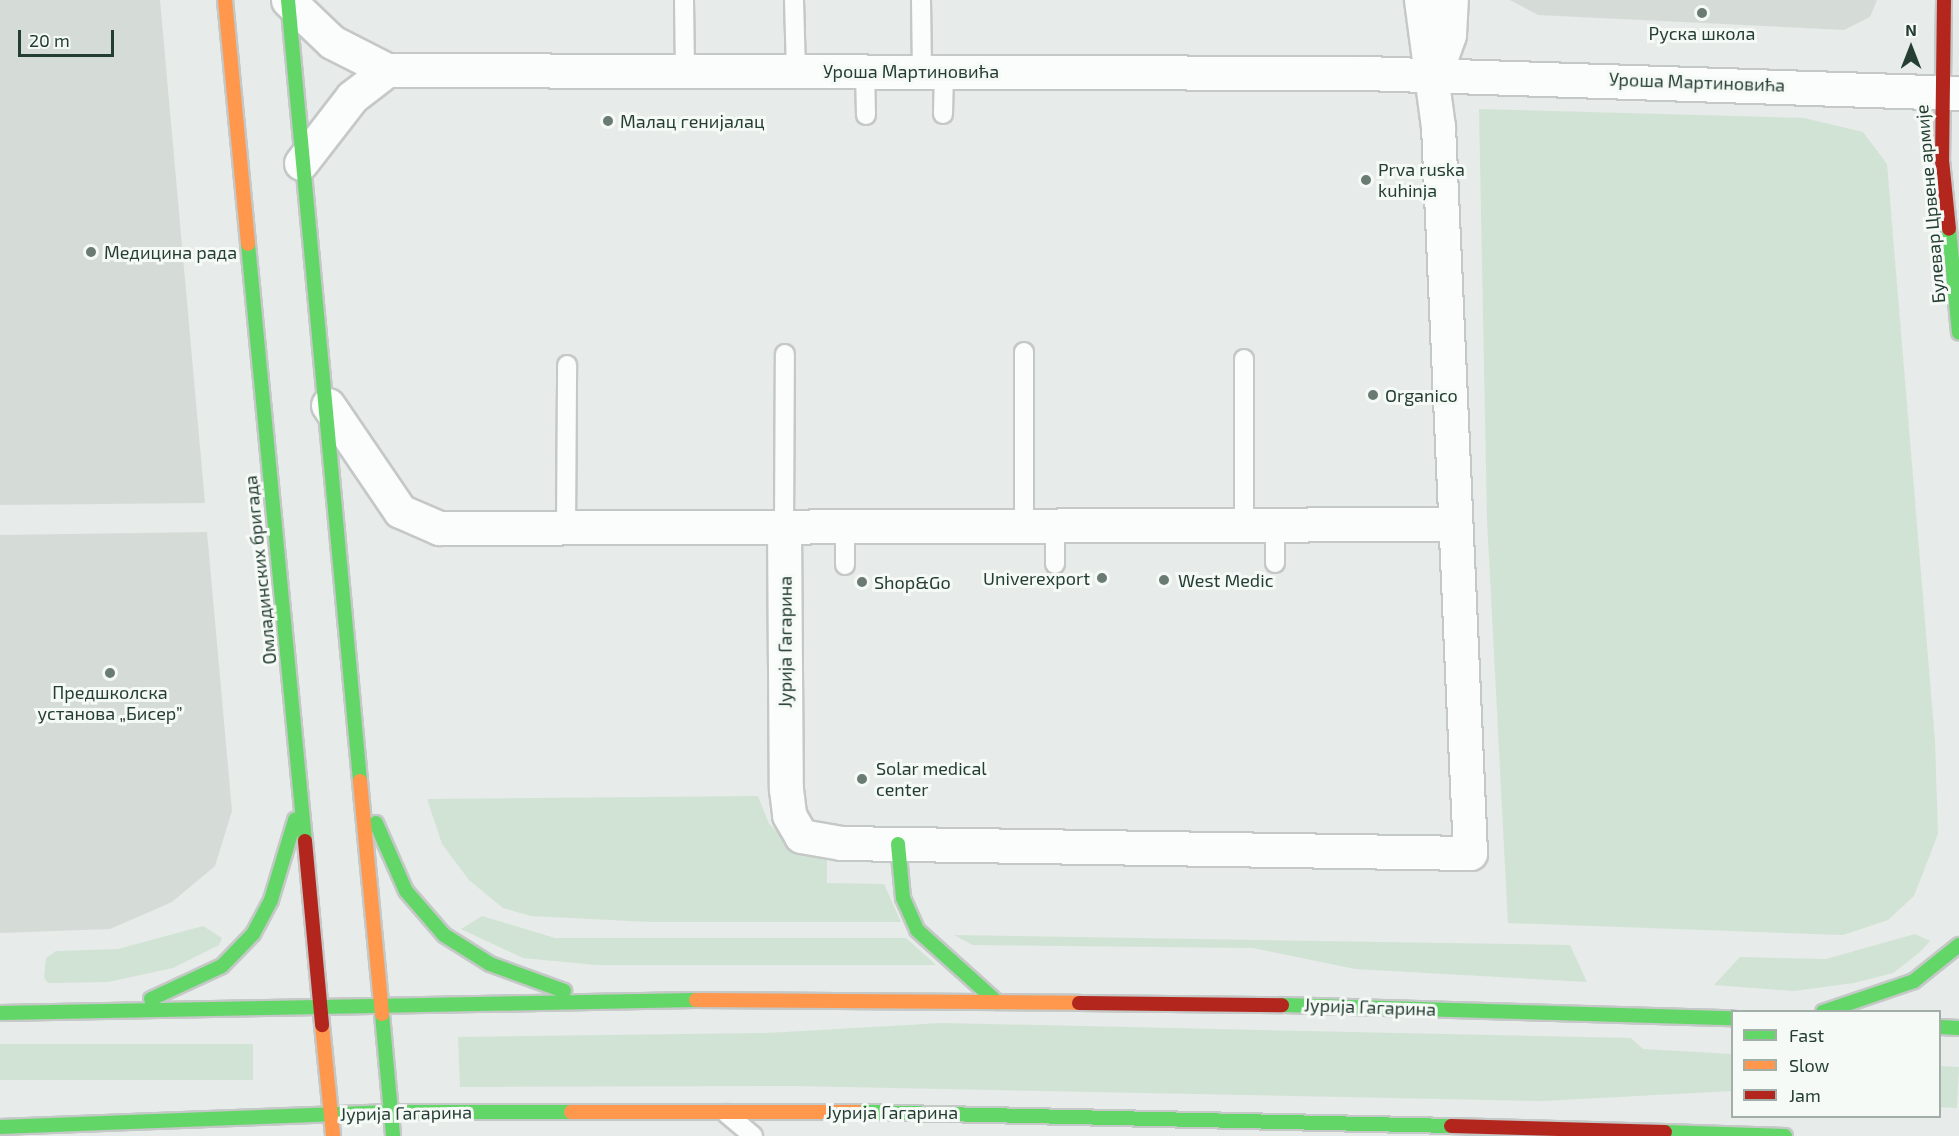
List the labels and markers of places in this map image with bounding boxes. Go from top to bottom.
marker: Руска школа [1695,6,1709,20]
place label: Руска школа [1649,22,1755,44]
place label: Малац генијалац [620,110,765,132]
marker: Малац генијалац [601,114,615,128]
place label: Prva ruska kuhinja [1378,159,1465,201]
marker: Prva ruska kuhinja [1359,173,1373,187]
place label: Медицина рада [104,241,237,263]
marker: Медицина рада [82,243,100,261]
place label: Organico [1385,384,1458,406]
marker: Organico [1366,388,1380,402]
place label: Univerexport [983,567,1090,589]
place label: West Medic [1178,569,1273,591]
place label: Shop&Go [874,571,951,593]
marker: Univerexport [1095,571,1109,585]
marker: West Medic [1155,571,1173,589]
marker: Shop&Go [855,575,869,589]
marker: Предшколска установа „Бисер” [103,666,117,680]
place label: Предшколска установа „Бисер” [37,682,183,724]
place label: Solar medical center [876,758,987,800]
marker: Solar medical center [853,770,871,788]

